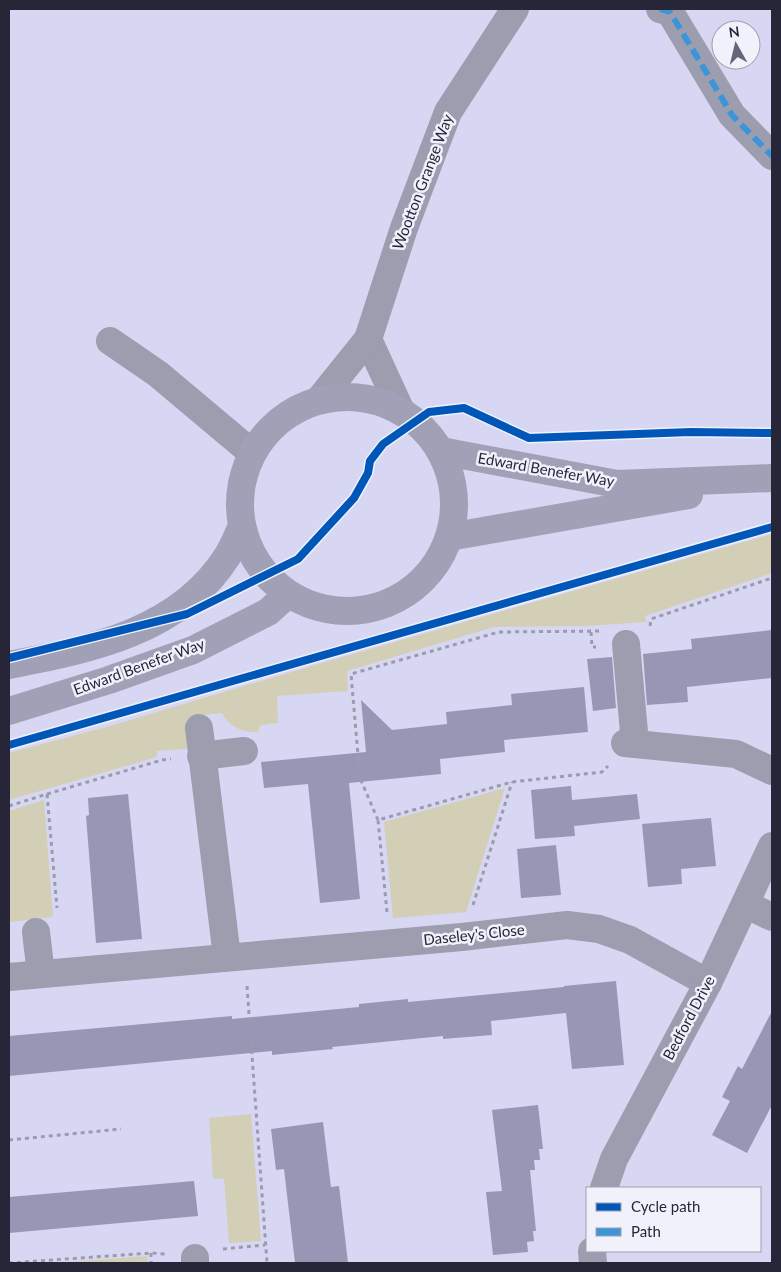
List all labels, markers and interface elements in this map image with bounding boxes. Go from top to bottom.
north arrow [711,20,761,70]
text: N [728,22,741,41]
street label: Wootton Grange Way [388,111,456,252]
street label: Edward Benefer Way [476,448,616,490]
street label: Edward Benefer Way [71,634,207,698]
street label: Daseley's Close [422,920,526,948]
street label: Bedford Drive [658,972,718,1063]
legend [586,1187,761,1252]
text: Cycle path [631,1197,700,1215]
text: Path [631,1222,661,1240]

